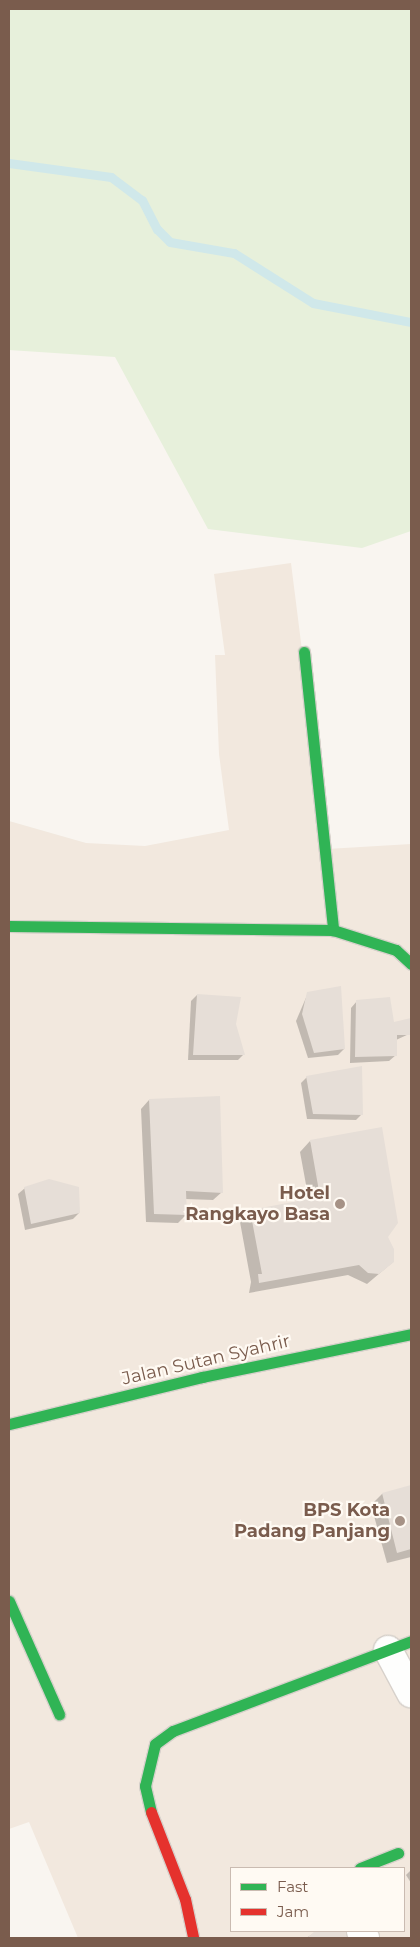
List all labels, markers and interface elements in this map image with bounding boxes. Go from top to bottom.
place label: Hotel Rangkayo Basa [185,1183,330,1226]
marker: Hotel Rangkayo Basa [334,1198,346,1210]
street label: Jalan Sutan Syahrir [120,1330,292,1390]
place label: BPS Kota Padang Panjang [234,1500,390,1542]
marker: BPS Kota Padang Panjang [394,1515,406,1527]
legend [230,1867,405,1932]
text: Fast [277,1877,308,1896]
text: Jam [277,1902,309,1921]

